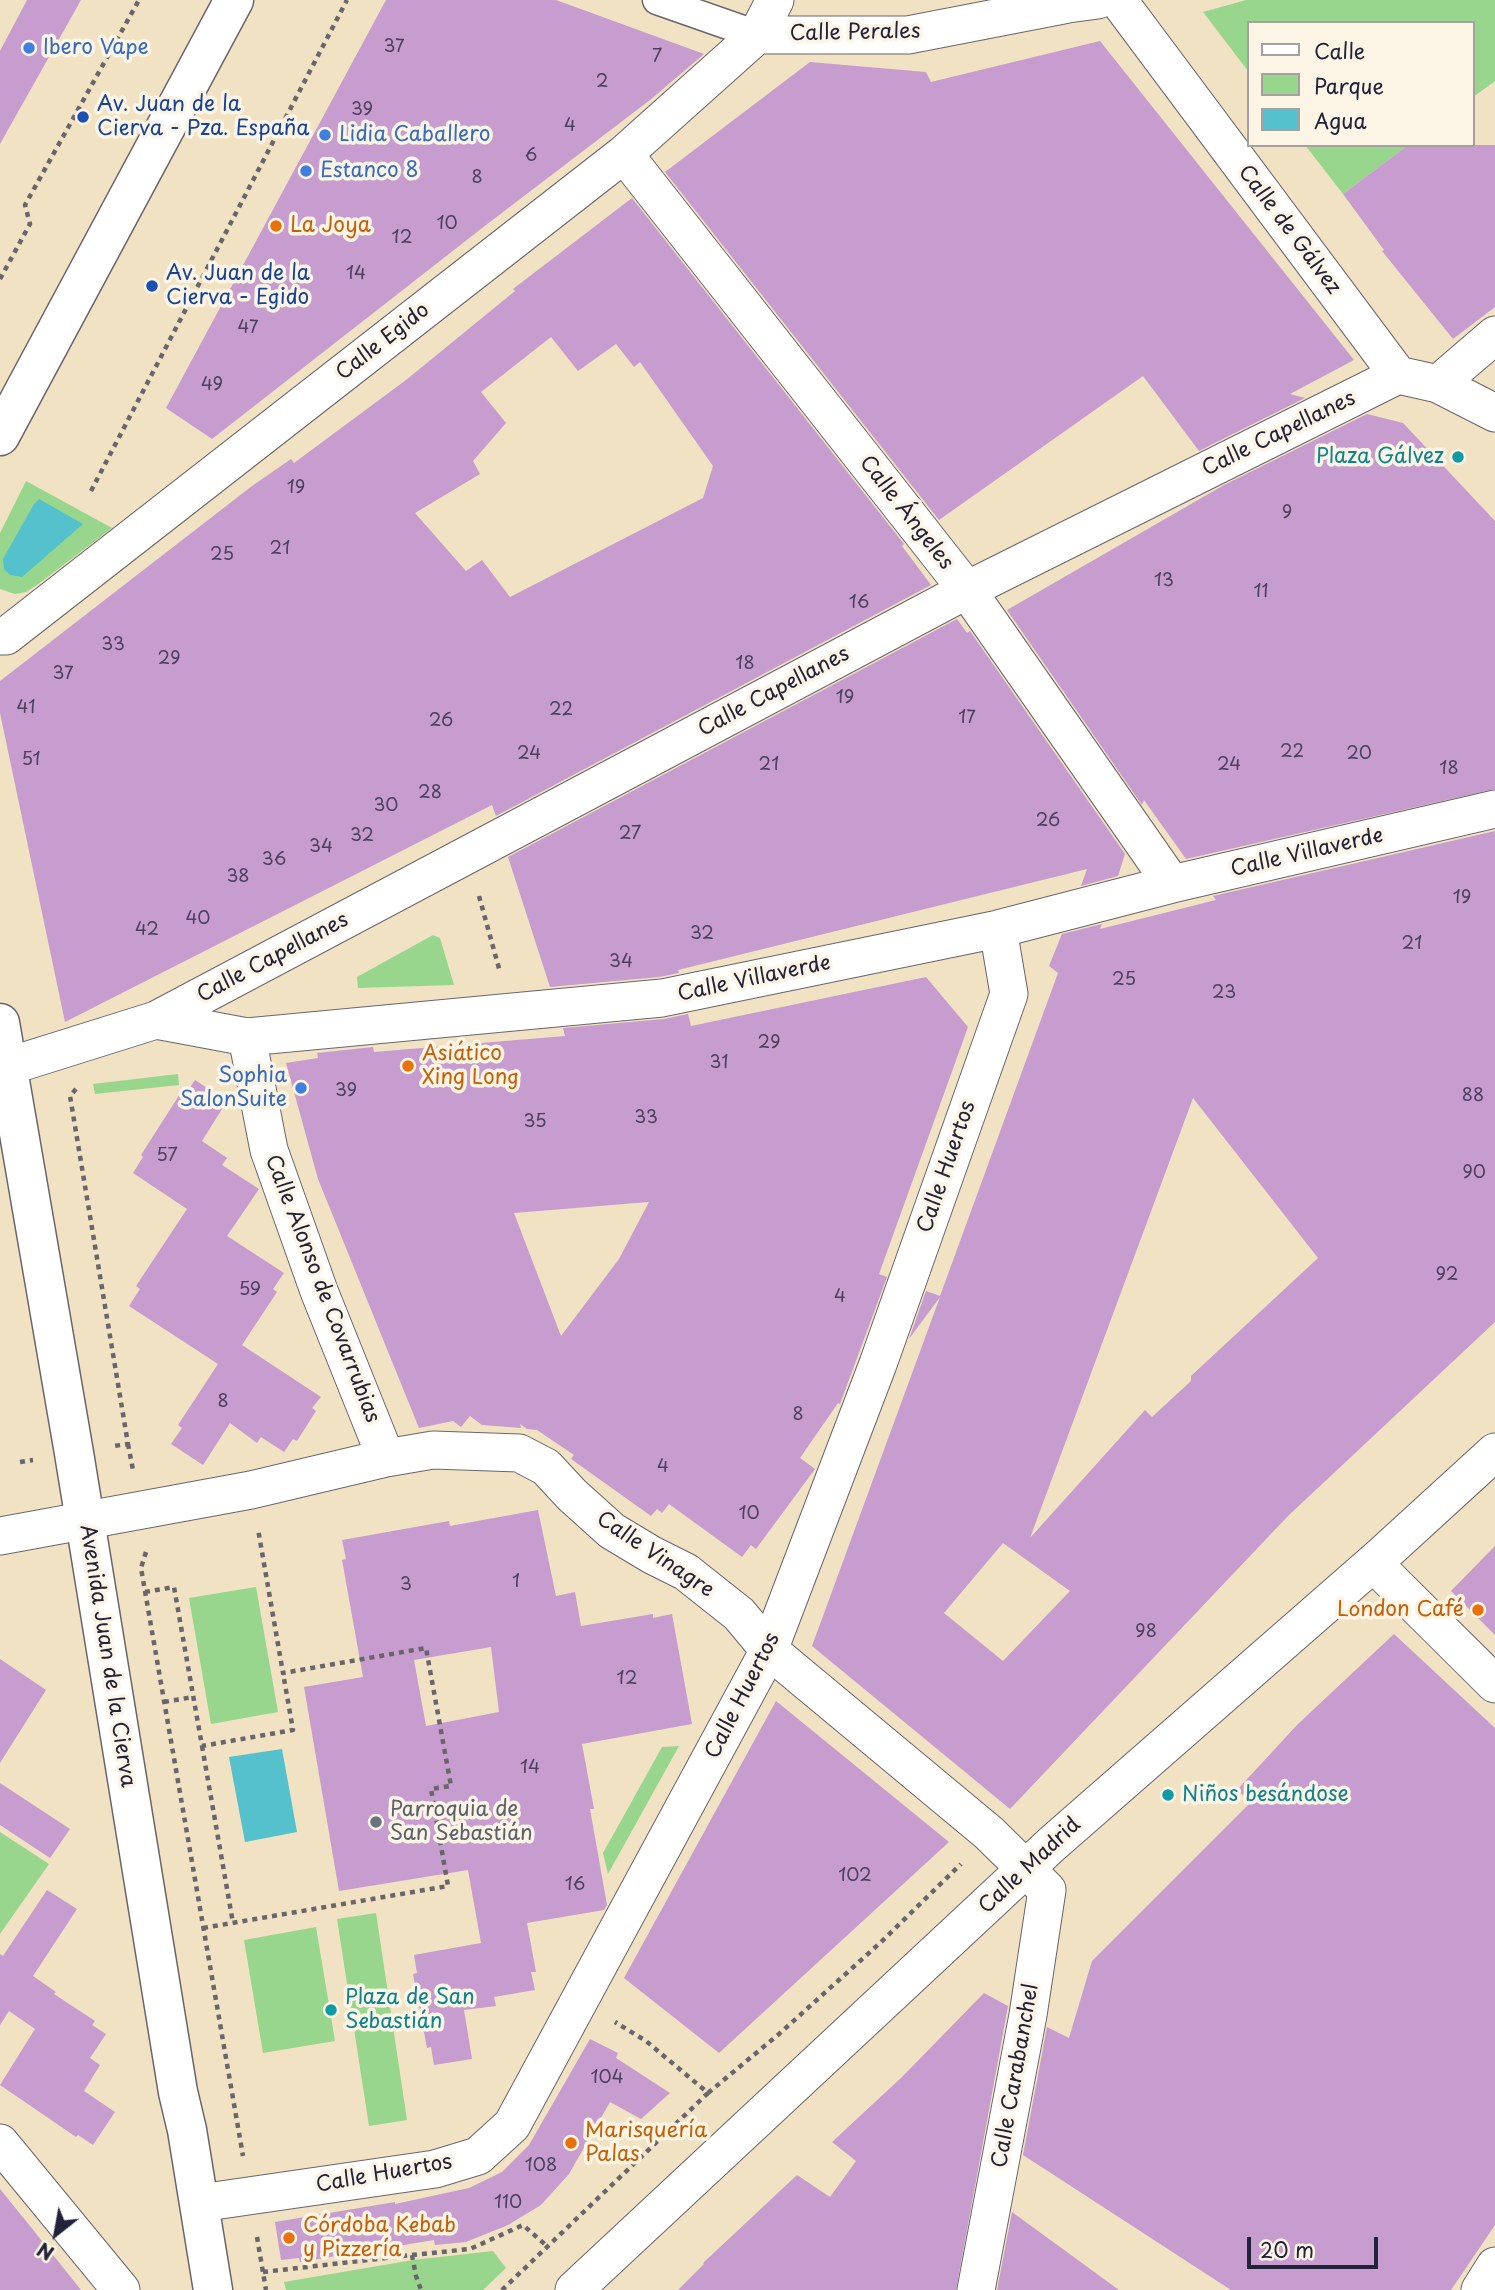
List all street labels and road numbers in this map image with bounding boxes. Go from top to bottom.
street label: Calle Perales [789,19,921,47]
street label: Calle de Gálvez [1232,161,1346,299]
street label: Calle Egido [331,298,435,386]
street label: Calle Capellanes [1198,386,1360,482]
street label: Calle Ángeles [854,451,958,575]
street label: Calle Capellanes [694,642,854,742]
street label: Calle Villaverde [1228,823,1386,883]
street label: Calle Capellanes [193,908,353,1008]
street label: Calle Villaverde [675,951,833,1007]
street label: Calle Huertos [913,1098,981,1236]
street label: Calle Alonso de Covarrubias [259,1151,385,1427]
street label: Calle Vinagre [592,1507,718,1603]
street label: Avenida Juan de la Cierva [74,1523,140,1789]
street label: Calle Huertos [700,1629,786,1763]
street label: Calle Madrid [974,1812,1086,1920]
street label: Calle Carabanchel [987,1982,1045,2170]
street label: Calle Huertos [314,2150,454,2198]

